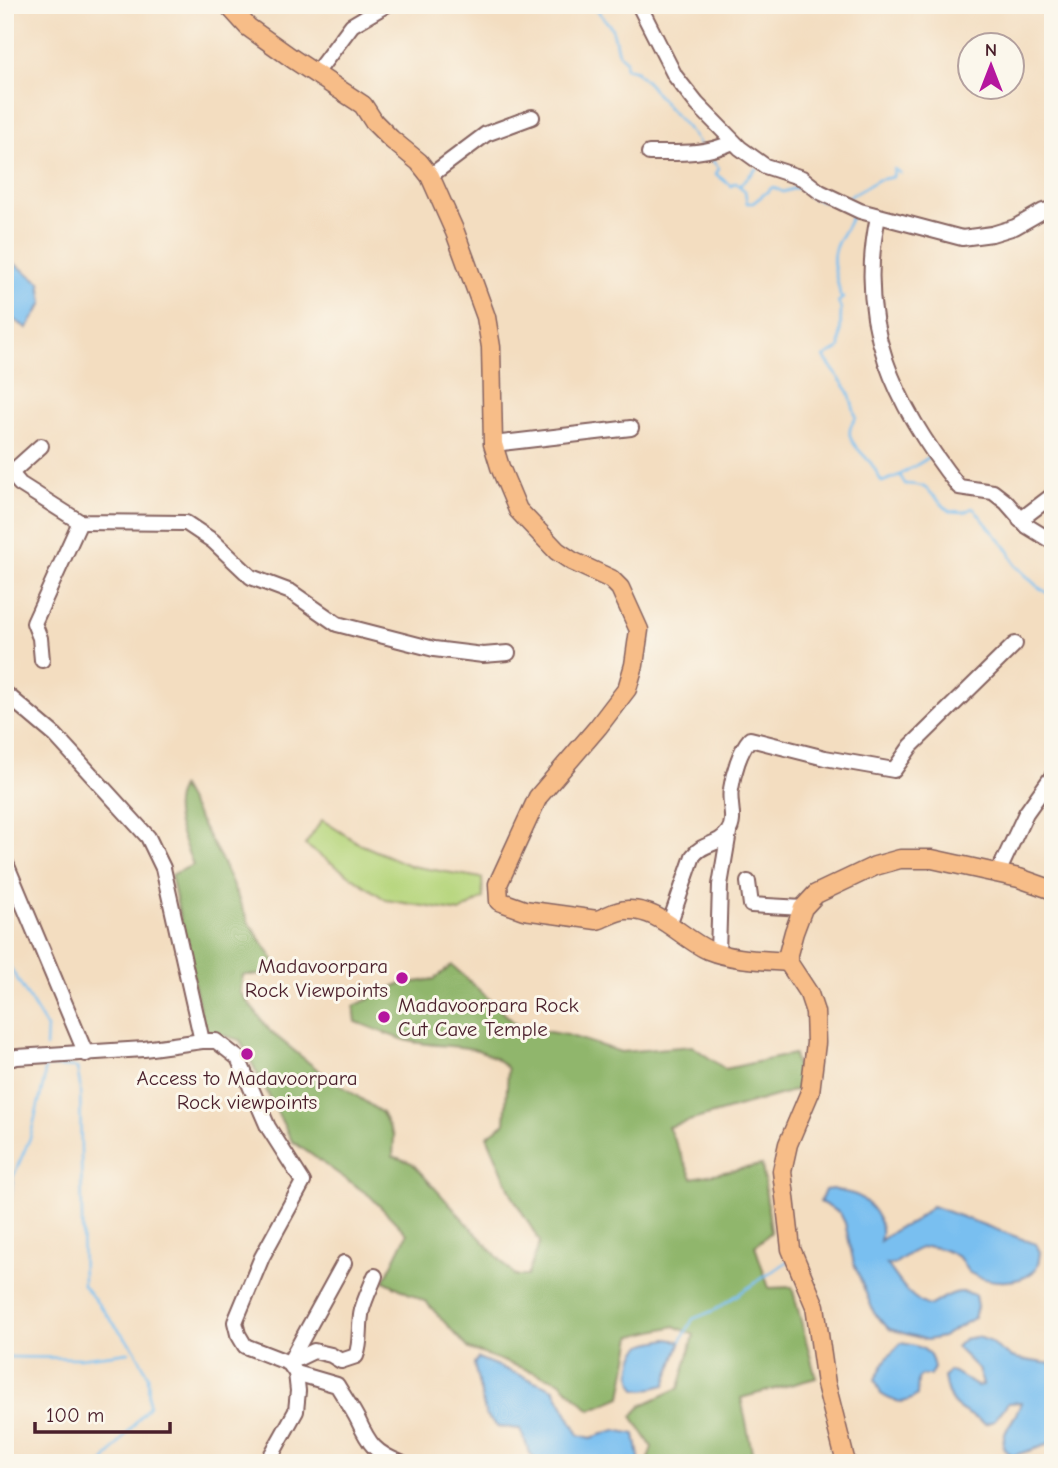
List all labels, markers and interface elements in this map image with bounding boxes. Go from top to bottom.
north arrow [956,32,1026,102]
text: N [985,39,997,61]
place label: Madavoorpara Rock Viewpoints [245,954,388,1002]
marker: Madavoorpara Rock Viewpoints [394,970,410,986]
place label: Madavoorpara Rock Cut Cave Temple [398,993,579,1041]
marker: Madavoorpara Rock Cut Cave Temple [376,1009,392,1025]
marker: Access to Madavoorpara Rock viewpoints [239,1046,255,1062]
place label: Access to Madavoorpara Rock viewpoints [136,1066,358,1114]
scale bar [35,1391,170,1435]
text: 100 m [46,1403,104,1427]

